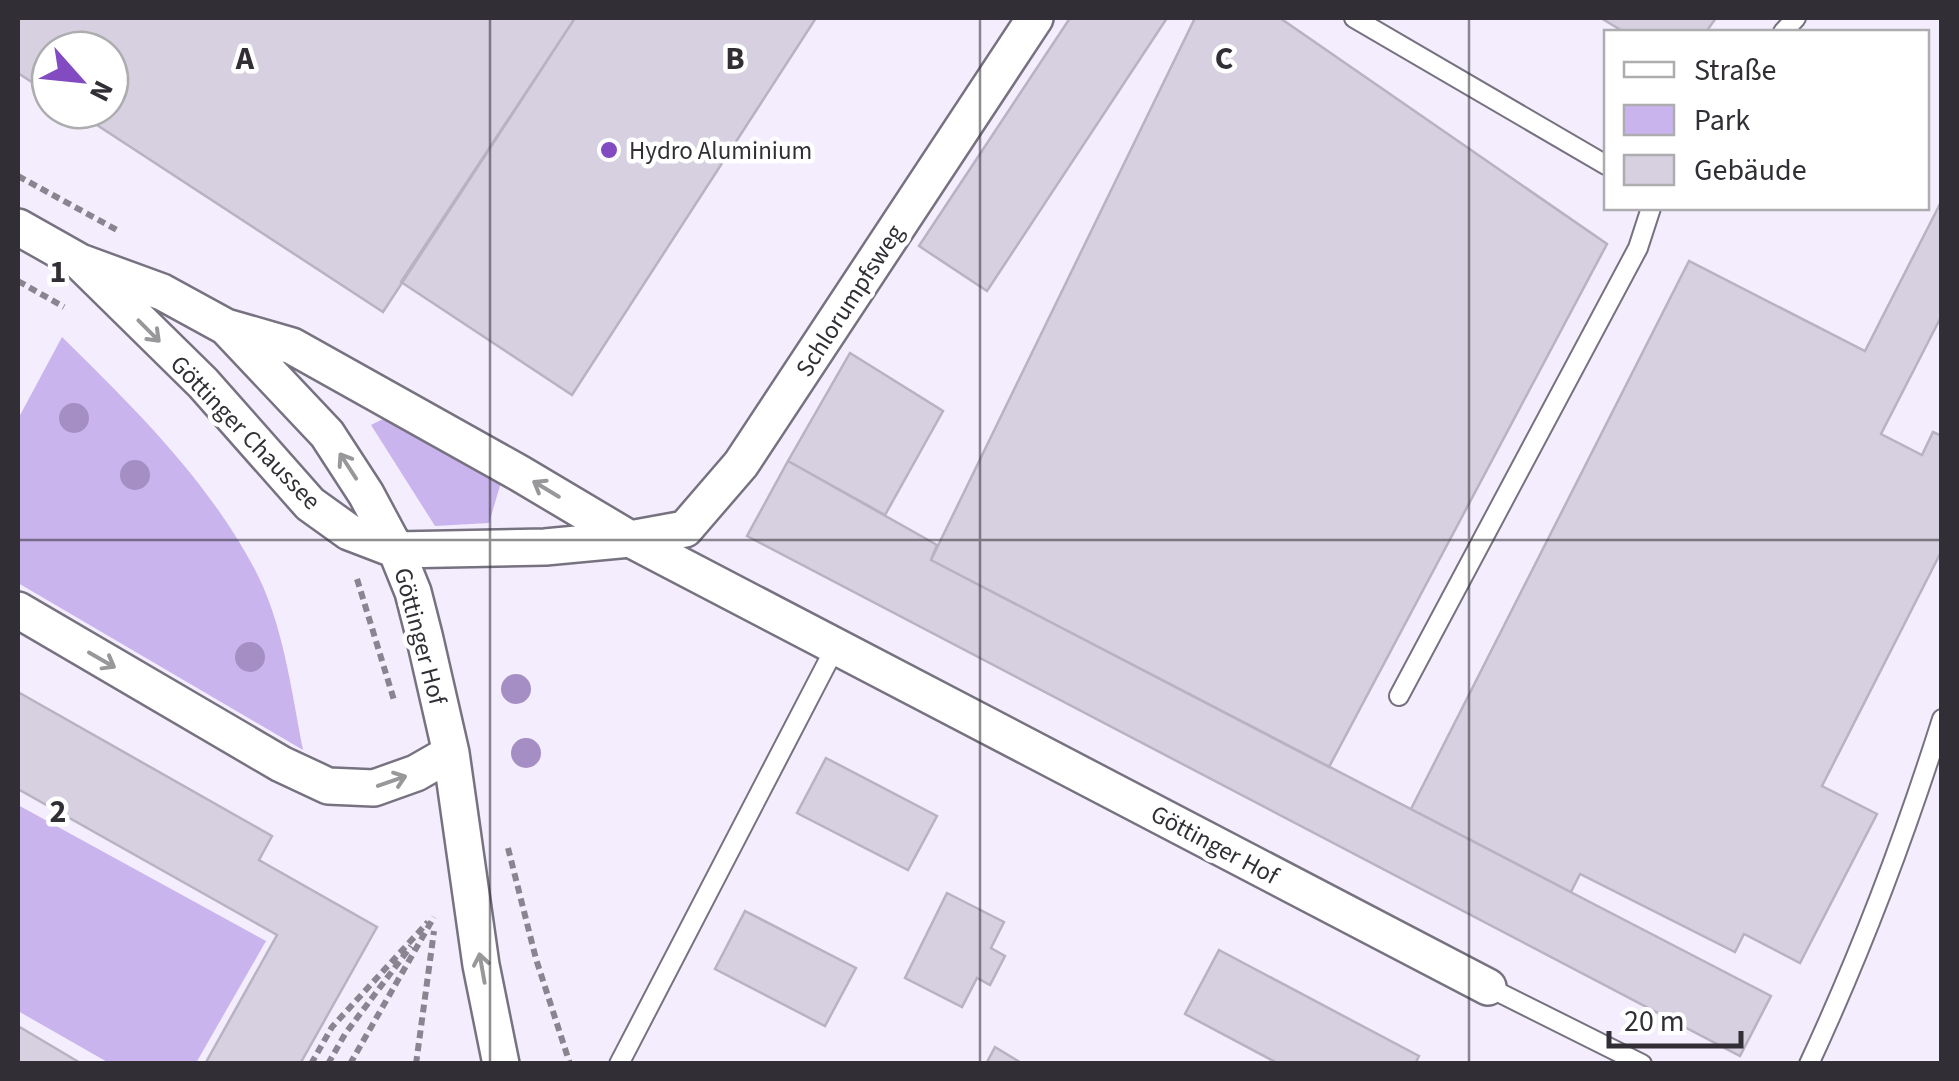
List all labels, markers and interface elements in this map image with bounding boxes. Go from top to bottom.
north arrow [30,30,130,130]
legend [1604,30,1929,210]
text: A [235,36,255,82]
text: B [725,36,745,82]
text: C [1215,36,1233,82]
text: Straße [1694,49,1776,92]
text: N [79,74,123,108]
text: Park [1694,99,1750,142]
place label: Hydro Aluminium [629,133,812,169]
marker: Hydro Aluminium [598,139,620,161]
text: Gebäude [1694,149,1807,192]
street label: Schlorumpfsweg [787,217,913,384]
text: 1 [50,249,66,295]
one-way arrow [136,319,160,343]
street label: Göttinger Chaussee [162,347,329,518]
one-way arrow [337,452,358,480]
one-way arrow [533,479,561,499]
street label: Göttinger Hof [385,564,456,709]
one-way arrow [87,650,116,670]
one-way arrow [376,771,408,789]
text: 2 [50,789,66,835]
street label: Göttinger Hof [1144,796,1285,894]
one-way arrow [472,952,491,985]
scale bar [1609,986,1742,1048]
text: 20 m [1624,1000,1685,1043]

